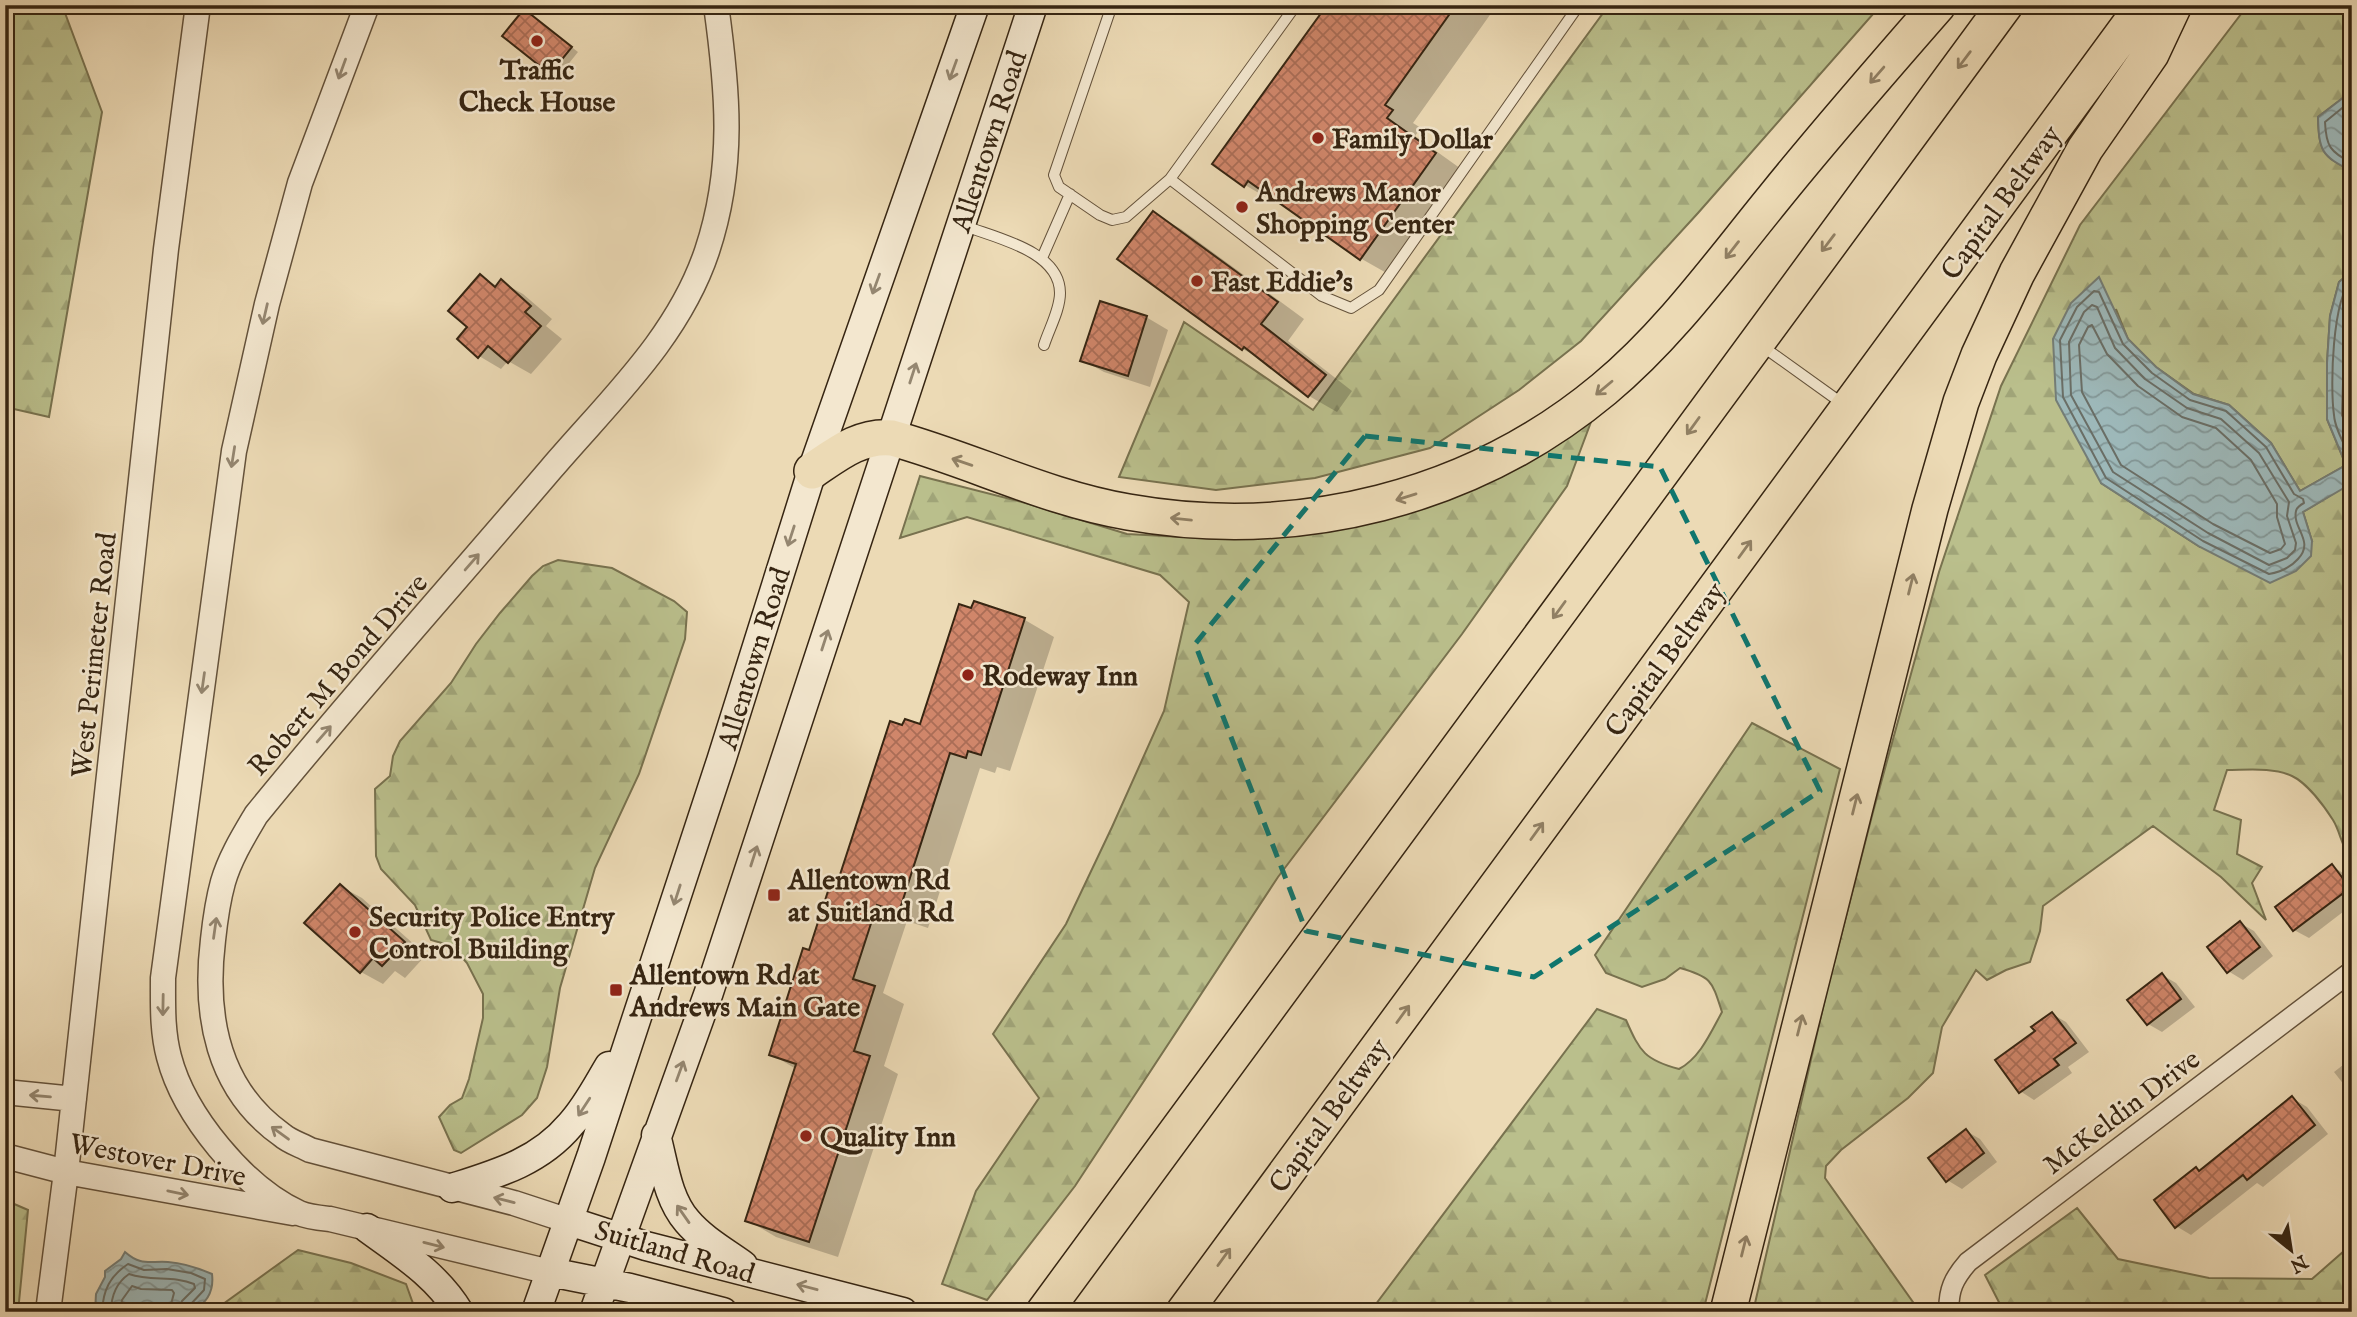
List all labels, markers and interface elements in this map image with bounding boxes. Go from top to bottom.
marker: Traffic Check House [529,33,545,49]
street label: Allentown Road [944,47,1036,238]
one-way arrow [1957,50,1971,69]
place label: Traffic Check House [459,54,615,121]
one-way arrow [335,57,347,79]
one-way arrow [946,58,958,80]
one-way arrow [1869,66,1885,84]
street label: Capital Beltway [1934,119,2070,288]
place label: Family Dollar [1332,123,1494,158]
marker: Family Dollar [1310,130,1326,146]
place label: Andrews Manor Shopping Center [1255,176,1455,243]
marker: Andrews Manor Shopping Center [1234,199,1250,215]
one-way arrow [1821,233,1836,252]
one-way arrow [1724,241,1739,259]
place label: Fast Eddie's [1211,266,1353,301]
one-way arrow [869,273,882,295]
marker: Fast Eddie's [1189,273,1205,289]
one-way arrow [258,302,271,325]
one-way arrow [907,363,920,385]
one-way arrow [1596,380,1614,396]
one-way arrow [1686,416,1701,435]
one-way arrow [226,445,239,468]
one-way arrow [952,455,974,467]
one-way arrow [1395,491,1417,504]
one-way arrow [1171,513,1193,526]
one-way arrow [783,524,796,546]
street label: West Perimeter Road [65,531,126,780]
one-way arrow [1737,540,1752,559]
one-way arrow [464,553,480,571]
street label: Allentown Road [711,563,800,755]
street label: Robert M Bond Drive [241,567,437,784]
one-way arrow [1905,573,1918,596]
street label: Capital Beltway [1598,576,1734,745]
one-way arrow [1552,600,1567,619]
one-way arrow [820,629,832,651]
place label: Rodeway Inn [982,660,1138,695]
marker: Rodeway Inn [960,667,976,683]
one-way arrow [196,671,209,693]
one-way arrow [316,726,332,744]
one-way arrow [1849,793,1862,816]
one-way arrow [1530,822,1545,841]
one-way arrow [749,845,761,867]
place label: Allentown Rd at Suitland Rd [787,864,955,931]
one-way arrow [670,884,682,906]
marker: Allentown Rd at Suitland Rd [766,887,782,903]
place label: Security Police Entry Control Building [369,901,616,968]
one-way arrow [209,917,222,940]
marker: Security Police Entry Control Building [347,924,363,940]
place label: Allentown Rd at Andrews Main Gate [629,959,860,1026]
marker: Allentown Rd at Andrews Main Gate [608,982,624,998]
one-way arrow [156,994,170,1017]
one-way arrow [1395,1005,1410,1024]
one-way arrow [1794,1014,1807,1037]
street label: Capital Beltway [1262,1032,1398,1201]
street label: McKeldin Drive [2037,1043,2208,1183]
one-way arrow [675,1060,687,1082]
one-way arrow [29,1089,51,1102]
one-way arrow [576,1097,591,1116]
place label: Quality Inn [820,1121,956,1156]
one-way arrow [271,1126,290,1140]
street label: Westover Drive [66,1127,249,1196]
marker: Quality Inn [798,1128,814,1144]
one-way arrow [166,1186,189,1200]
one-way arrow [493,1193,516,1206]
one-way arrow [676,1205,690,1224]
street label: Suitland Road [590,1214,758,1293]
north arrow [2256,1216,2326,1286]
one-way arrow [1738,1235,1751,1257]
one-way arrow [422,1239,444,1252]
one-way arrow [1217,1248,1231,1267]
text: N [2285,1248,2312,1278]
one-way arrow [796,1280,819,1293]

